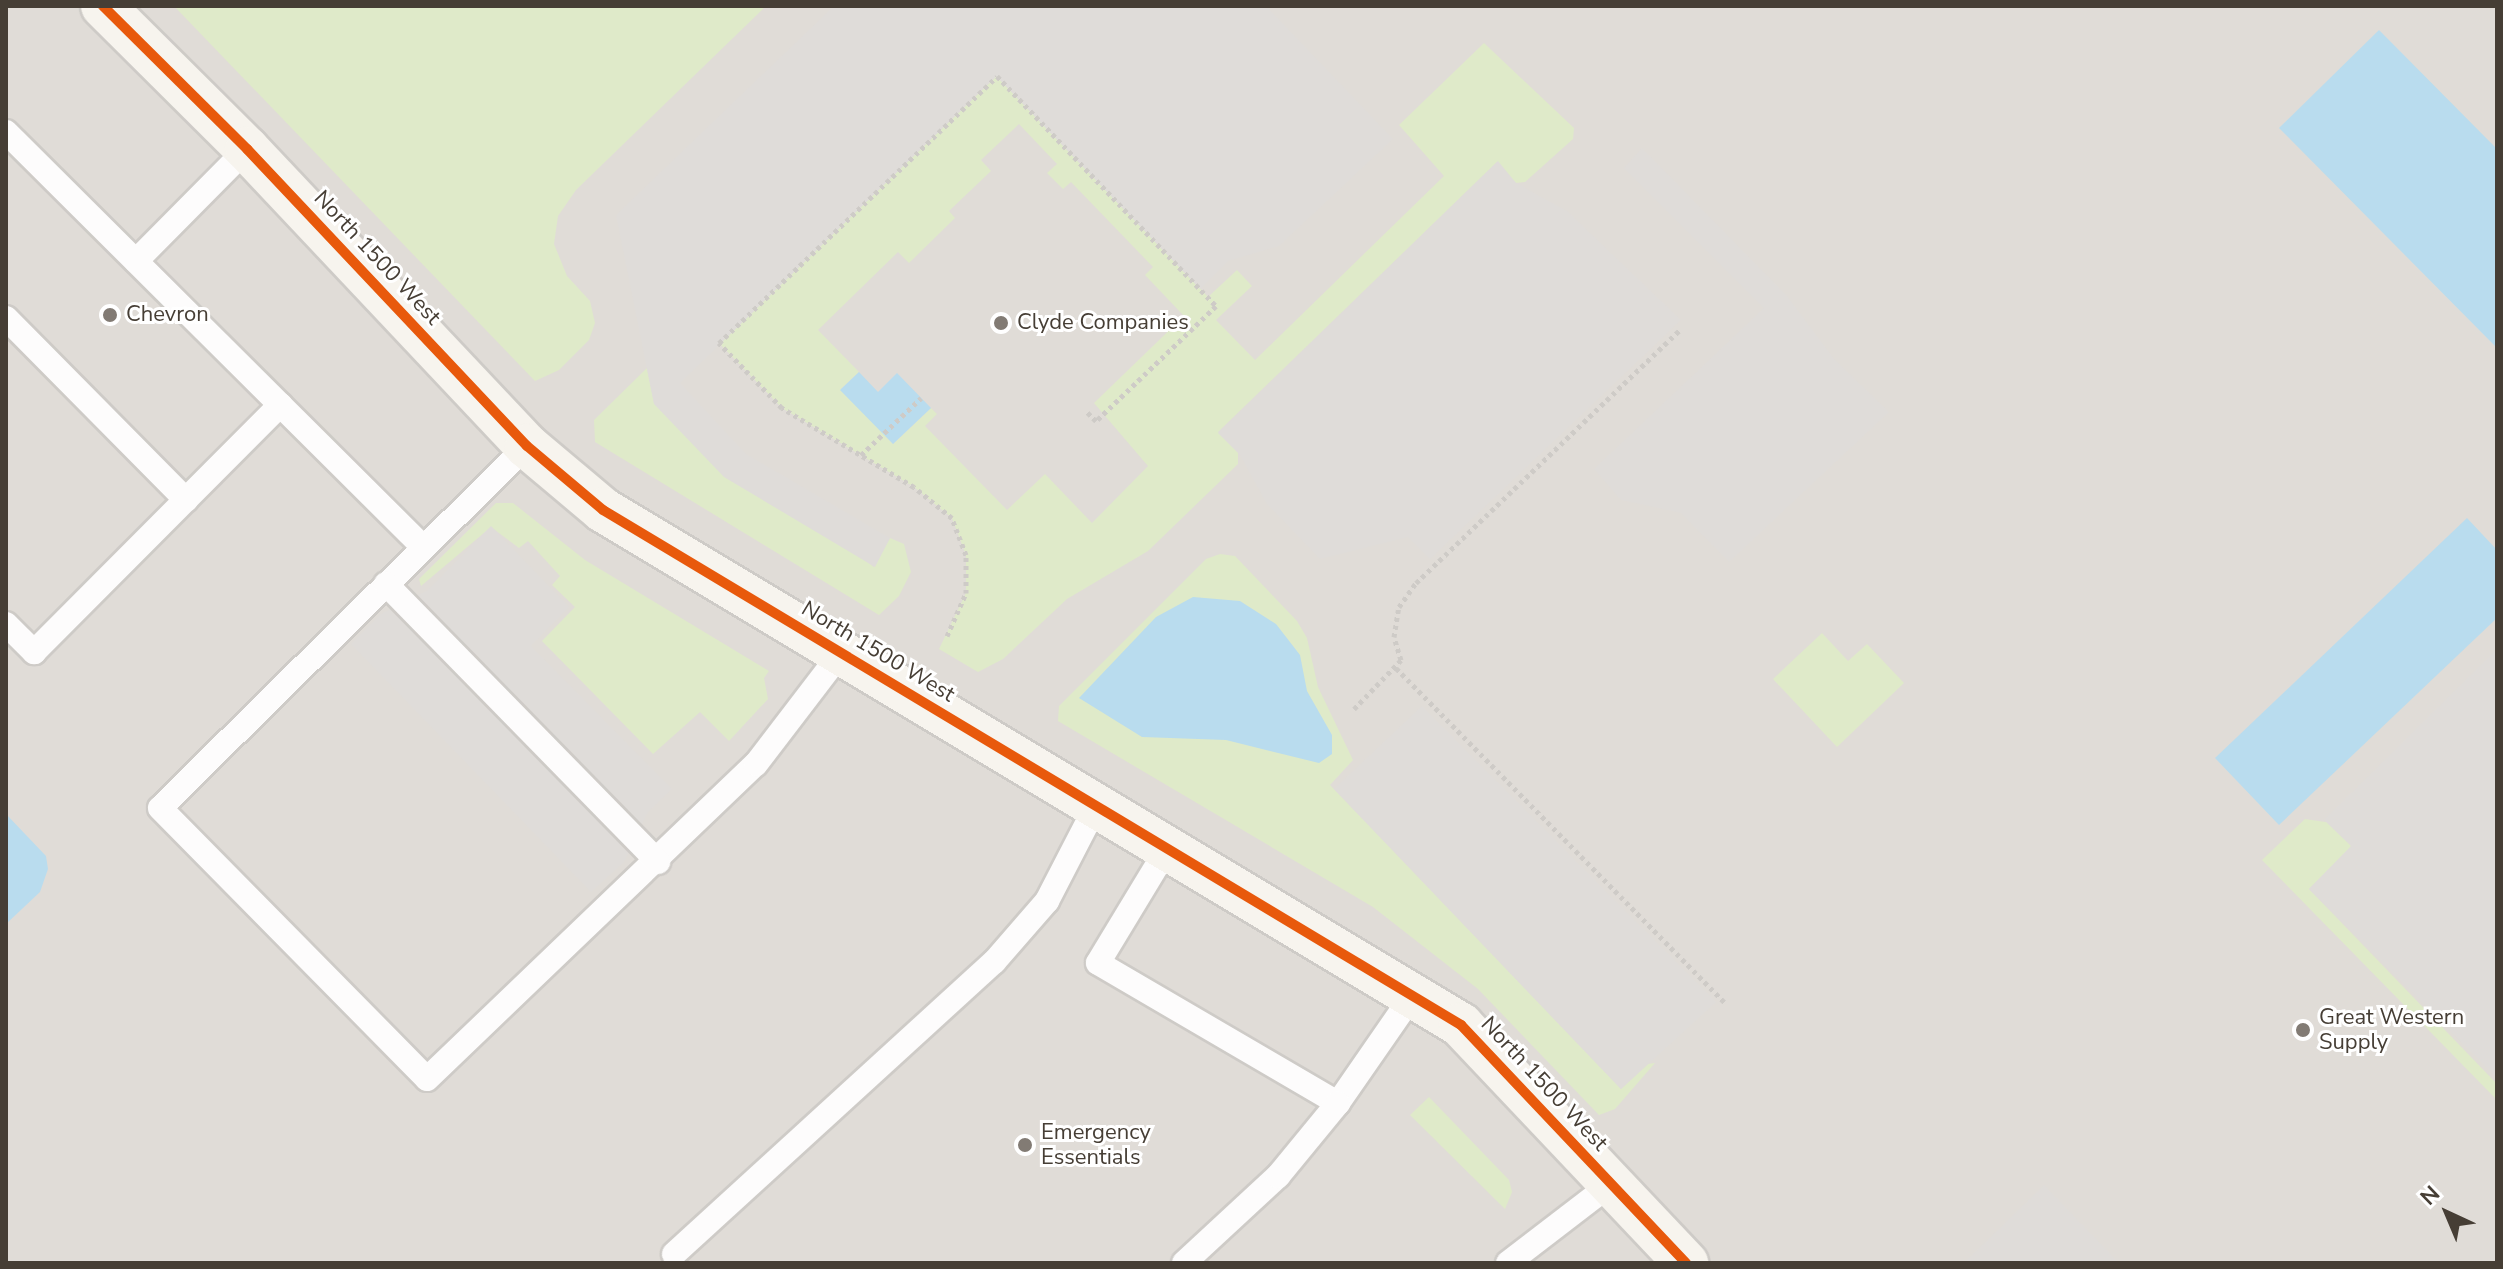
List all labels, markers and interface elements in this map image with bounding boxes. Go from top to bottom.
street label: North 1500 West [308,185,446,331]
place label: Chevron [126,302,209,328]
marker: Chevron [101,306,119,324]
place label: Clyde Companies [1017,310,1189,336]
marker: Clyde Companies [992,314,1010,332]
street label: North 1500 West [797,596,959,708]
place label: Great Western Supply [2319,1004,2464,1056]
street label: North 1500 West [1475,1011,1613,1157]
marker: Great Western Supply [2294,1021,2312,1039]
place label: Emergency Essentials [1041,1119,1151,1170]
marker: Emergency Essentials [1016,1136,1034,1154]
north arrow [2407,1173,2487,1253]
text: N [2414,1179,2447,1212]

